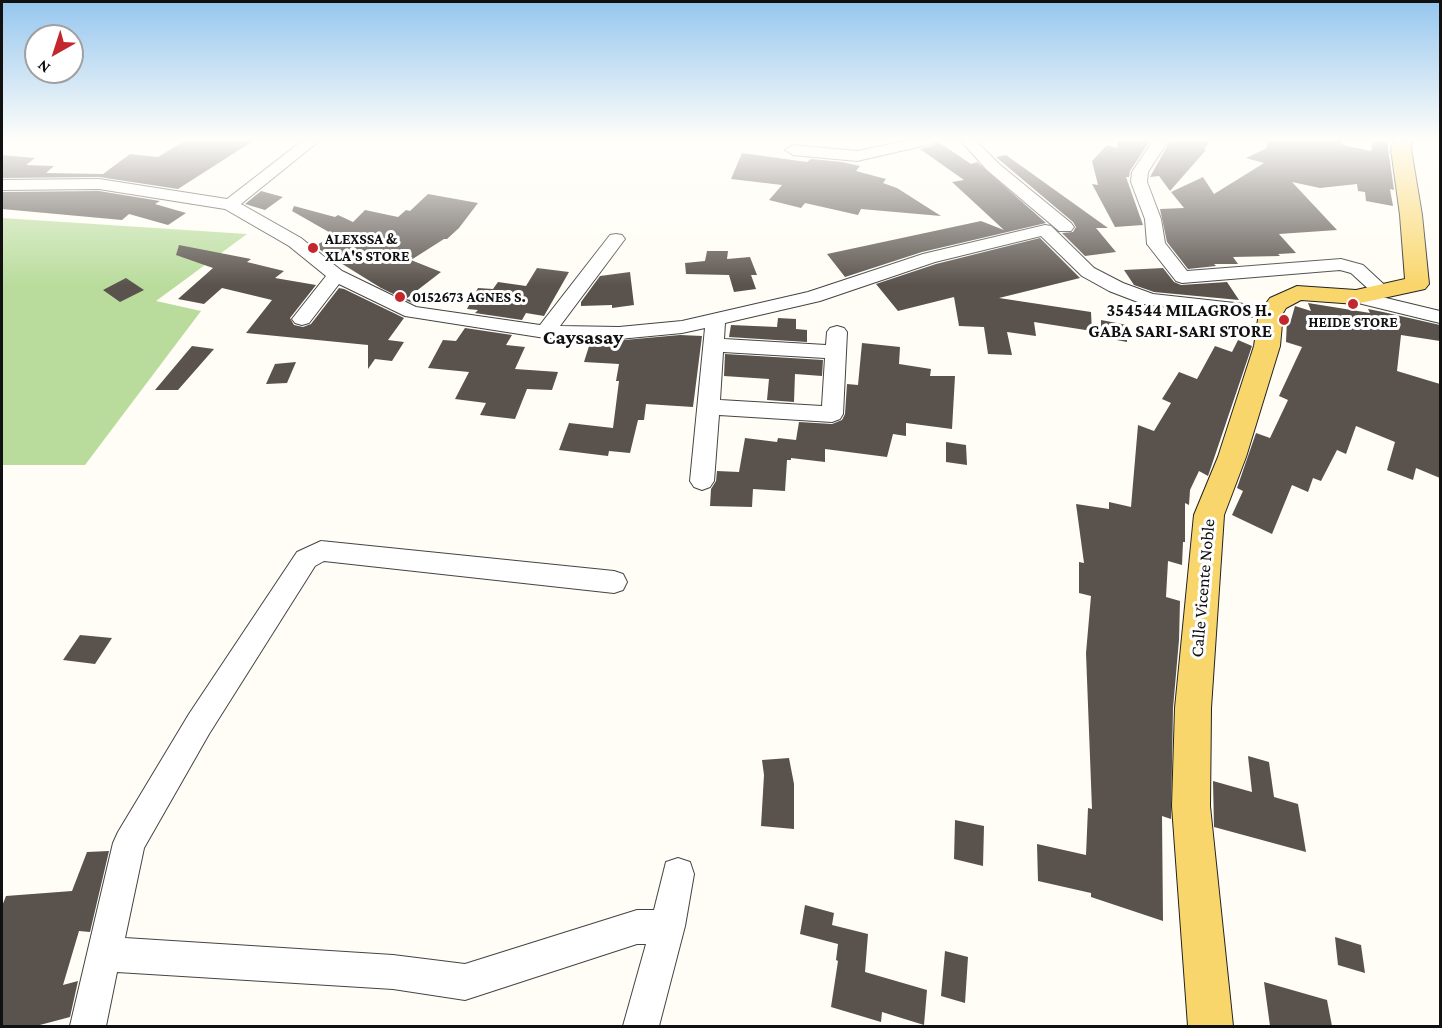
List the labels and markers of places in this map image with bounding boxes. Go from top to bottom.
place label: ALEXSSA & XLA'S STORE [325,230,410,265]
marker: ALEXSSA & XLA'S STORE [306,241,320,255]
place label: 0152673 AGNES S. [412,288,526,306]
marker: 0152673 AGNES S. [393,290,407,304]
marker: HEIDE STORE [1346,297,1360,311]
place label: 354544 MILAGROS H. GABA SARI-SARI STORE [1088,299,1272,342]
marker: 354544 MILAGROS H. GABA SARI-SARI STORE [1277,313,1291,327]
place label: HEIDE STORE [1308,313,1398,331]

